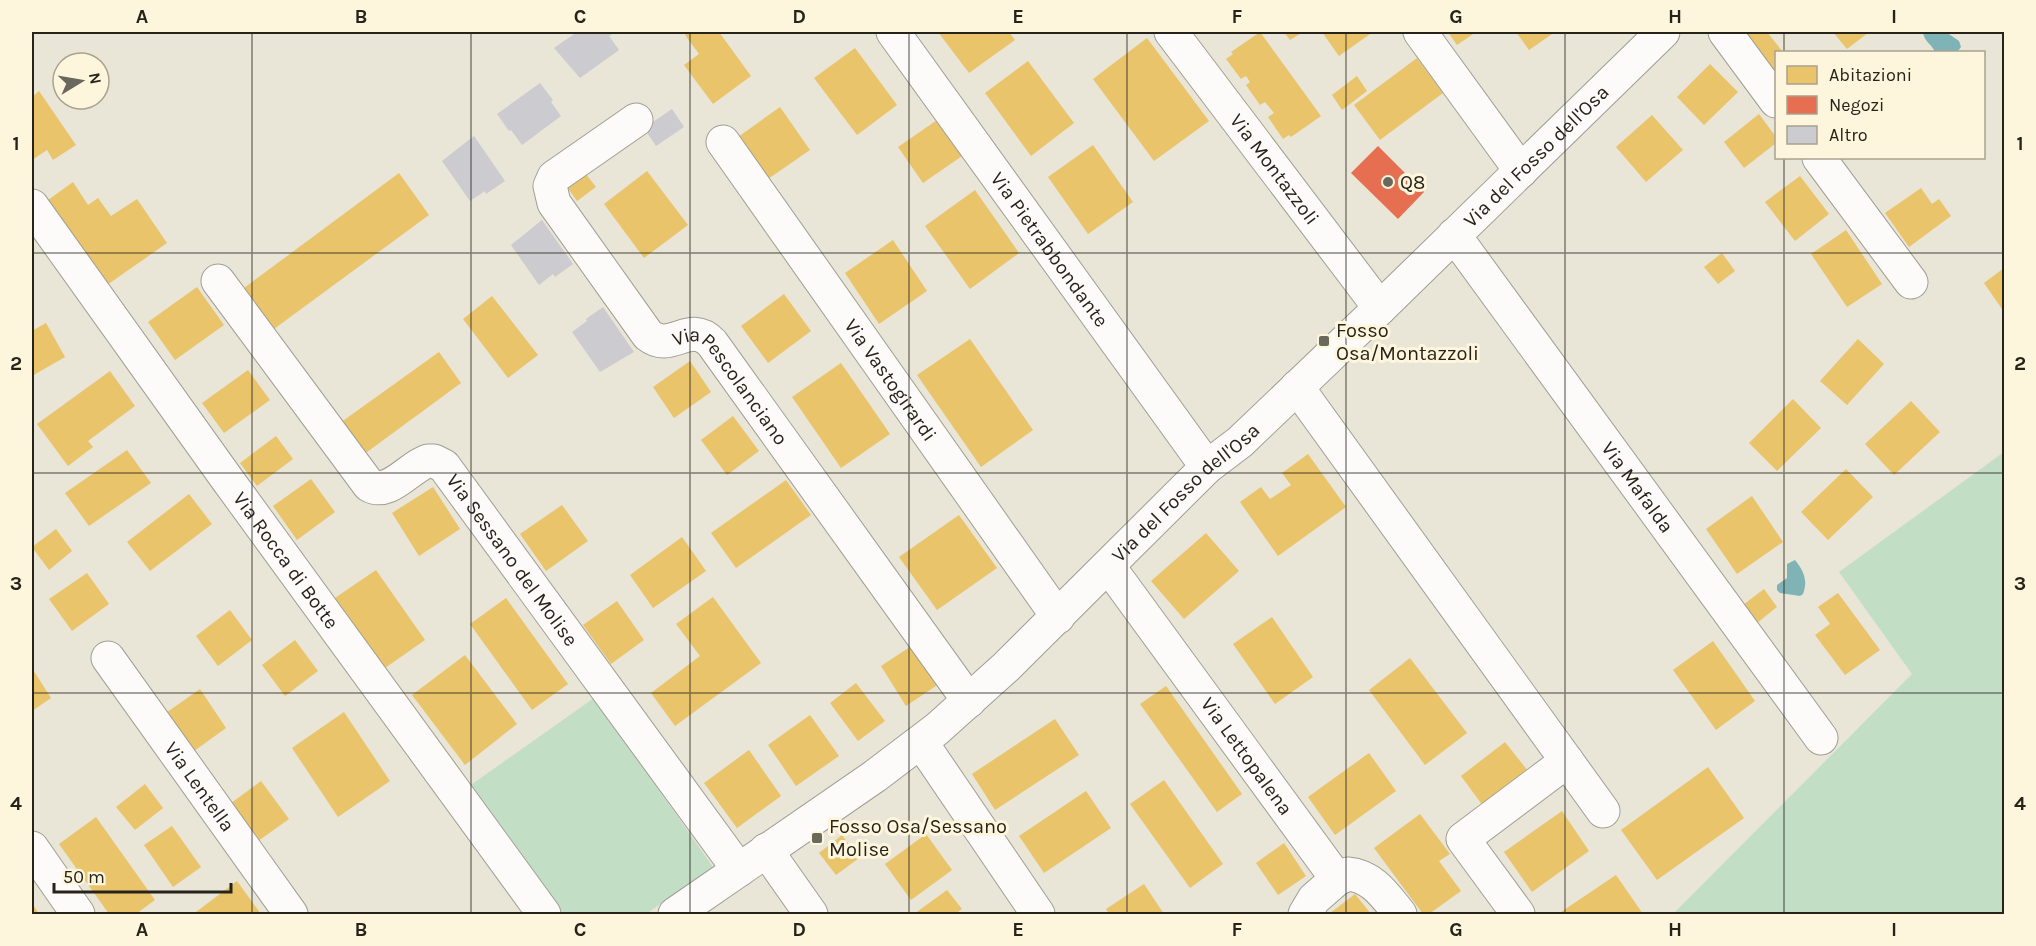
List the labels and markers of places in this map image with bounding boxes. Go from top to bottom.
place label: Q8 [1400,171,1425,194]
marker: Q8 [1381,175,1395,189]
place label: Fosso Osa/Montazzoli [1336,319,1479,365]
marker: Fosso Osa/Montazzoli [1317,334,1331,348]
place label: Fosso Osa/Sessano Molise [829,815,1007,861]
marker: Fosso Osa/Sessano Molise [810,831,824,845]

